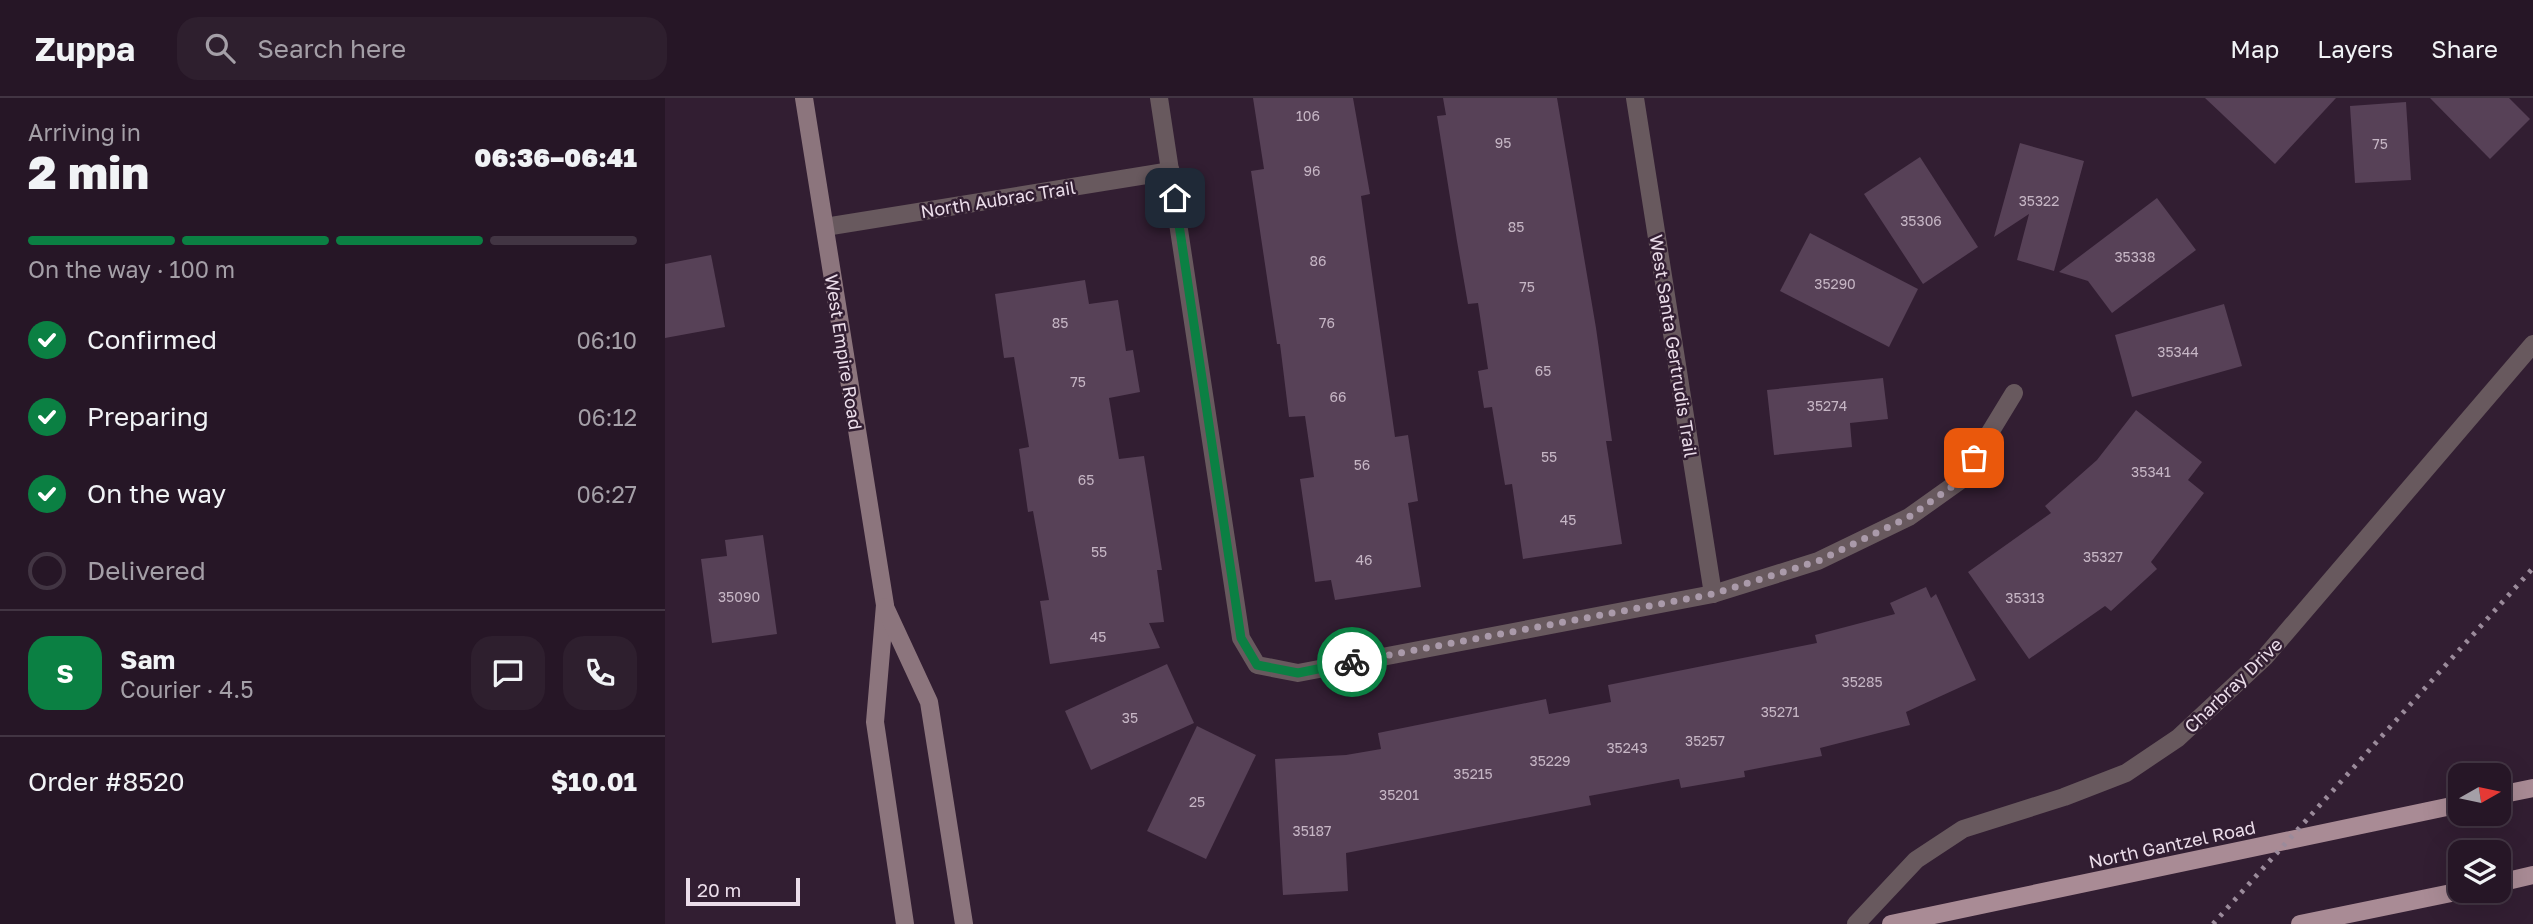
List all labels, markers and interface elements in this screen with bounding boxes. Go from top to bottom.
search box [177,17,667,80]
text: Zuppa [35,29,135,68]
icon: search [201,29,239,67]
text: Search here [257,33,406,64]
text: Map [2230,34,2279,63]
text: Layers [2317,34,2393,63]
text: Share [2431,34,2498,63]
house number: 106 [1296,107,1320,124]
text: Arriving in [28,118,141,146]
house number: 95 [1495,134,1511,151]
house number: 75 [2372,135,2388,152]
text: 06:36–06:41 [474,142,637,173]
text: 2 min [28,144,149,199]
house number: 96 [1304,162,1320,179]
pin [1145,168,1205,228]
street label: North Aubrac Trail [919,176,1077,222]
icon: home [1156,179,1194,217]
house number: 35322 [2019,192,2059,209]
house number: 35306 [1900,212,1942,229]
house number: 85 [1508,218,1524,235]
street label: West Santa Gertrudis Trail [1646,233,1703,459]
house number: 35338 [2114,248,2156,265]
house number: 86 [1309,252,1327,269]
text: On the way · 100 m [28,255,235,283]
street label: West Empire Road [821,273,867,431]
house number: 35290 [1814,275,1856,292]
house number: 75 [1519,278,1535,295]
house number: 85 [1052,314,1068,331]
house number: 76 [1319,314,1335,331]
icon: check [28,321,66,359]
text: Confirmed [87,324,217,355]
text: 06:10 [577,326,637,354]
house number: 35344 [2157,343,2199,360]
house number: 65 [1535,362,1551,379]
house number: 75 [1070,373,1086,390]
house number: 66 [1330,388,1346,405]
house number: 35274 [1807,397,1847,414]
icon: check [28,398,66,436]
text: Preparing [87,401,209,432]
text: 06:12 [577,403,637,431]
pin [1944,428,2004,488]
icon: bag [1955,439,1993,477]
house number: 55 [1541,448,1557,465]
house number: 56 [1354,456,1370,473]
house number: 35341 [2131,463,2171,480]
house number: 65 [1078,471,1094,488]
icon: check [28,475,66,513]
text: On the way [87,478,226,509]
text: 06:27 [576,480,637,508]
house number: 45 [1560,511,1576,528]
house number: 55 [1091,543,1107,560]
house number: 35327 [2083,548,2123,565]
house number: 46 [1355,551,1373,568]
text: Delivered [87,555,206,586]
house number: 35090 [718,588,760,605]
house number: 35313 [2005,589,2045,606]
courier [1317,627,1387,697]
house number: 45 [1090,628,1106,645]
street label: Charbray Drive [2180,633,2286,737]
button: chat [471,636,545,710]
button: phone [563,636,637,710]
icon: bike [1333,643,1371,681]
text: Sam [120,644,175,675]
text: S [56,658,74,689]
house number: 35285 [1841,673,1883,690]
text: Courier · 4.5 [120,675,253,703]
house number: 35271 [1761,703,1800,720]
house number: 35 [1122,709,1138,726]
house number: 35257 [1685,732,1725,749]
house number: 35243 [1606,739,1648,756]
house number: 35229 [1529,752,1571,769]
north arrow [2448,763,2511,826]
map controls [2448,763,2511,903]
house number: 35215 [1453,765,1493,782]
text: Order #8520 [28,766,185,797]
text: $10.01 [551,766,637,797]
house number: 35201 [1379,786,1419,803]
house number: 25 [1189,793,1205,810]
street label: North Gantzel Road [2087,816,2257,872]
house number: 35187 [1292,822,1332,839]
button: layers [2448,840,2511,903]
scale bar [686,875,800,907]
text: 20 m [697,878,741,901]

